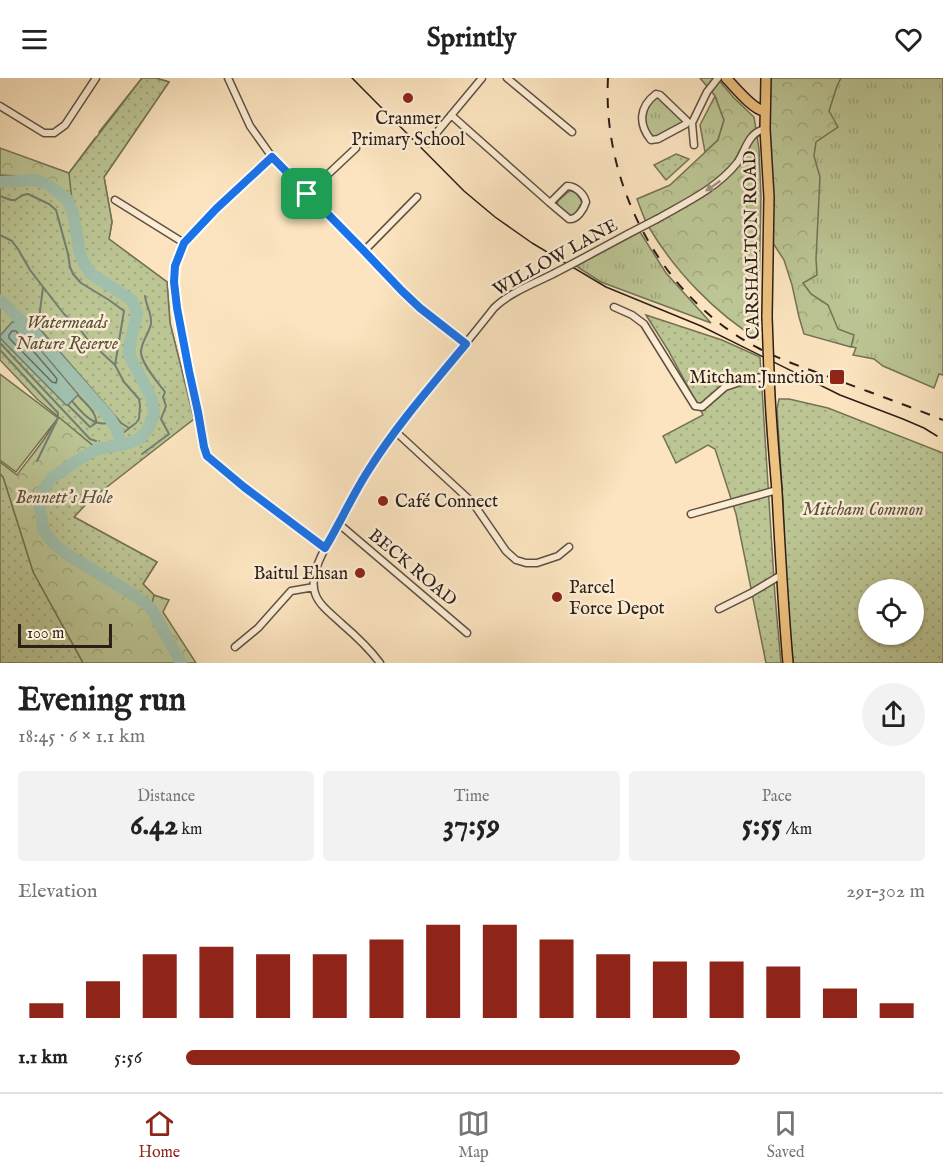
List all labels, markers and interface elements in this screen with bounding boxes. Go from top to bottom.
text: Sprintly [427,22,516,56]
icon: menu [18,23,51,56]
icon: heart [892,23,925,56]
marker: Cranmer Primary School [401,91,415,105]
place label: Cranmer Primary School [351,108,465,152]
street label: CARSHALTON ROAD [739,150,766,340]
pin [281,168,332,219]
icon: arrive [290,177,323,210]
one-way arrow [705,180,721,192]
street label: WILLOW LANE [489,214,622,302]
park label: Watermeads Nature Reserve [16,312,118,356]
place label: Mitcham Junction [690,367,824,390]
marker: Mitcham Junction [828,368,846,386]
park label: Bennett's Hole [15,487,113,510]
place label: Café Connect [395,491,498,514]
marker: Café Connect [376,494,390,508]
park label: Mitcham Common [802,499,924,522]
street label: BECK ROAD [363,524,461,612]
place label: Baitul Ehsan [253,563,348,586]
marker: Baitul Ehsan [353,566,367,580]
place label: Parcel Force Depot [569,577,665,621]
map controls [858,579,924,645]
button: locate [858,579,924,645]
marker: Parcel Force Depot [550,590,564,604]
scale bar [18,621,112,648]
text: 100 m [27,624,64,644]
text: Evening run [18,680,186,722]
button: share [862,683,925,746]
text: 18:45 · 6 × 1.1 km [18,724,145,749]
text: Distance [137,787,195,807]
text: Time [454,787,489,807]
text: Pace [762,787,792,807]
text: 6.42 [130,807,178,845]
text: 37:59 [443,807,500,845]
text: 5:55 [742,807,782,845]
text: km [178,820,202,840]
text: /km [782,820,812,840]
text: Elevation [18,879,97,904]
text: 291–302 m [846,879,925,904]
text: 1.1 km [18,1045,68,1070]
text: 5:56 [114,1045,142,1070]
tab: Home [138,1107,180,1163]
tab: Map [457,1107,490,1163]
tab: Saved [767,1107,805,1163]

